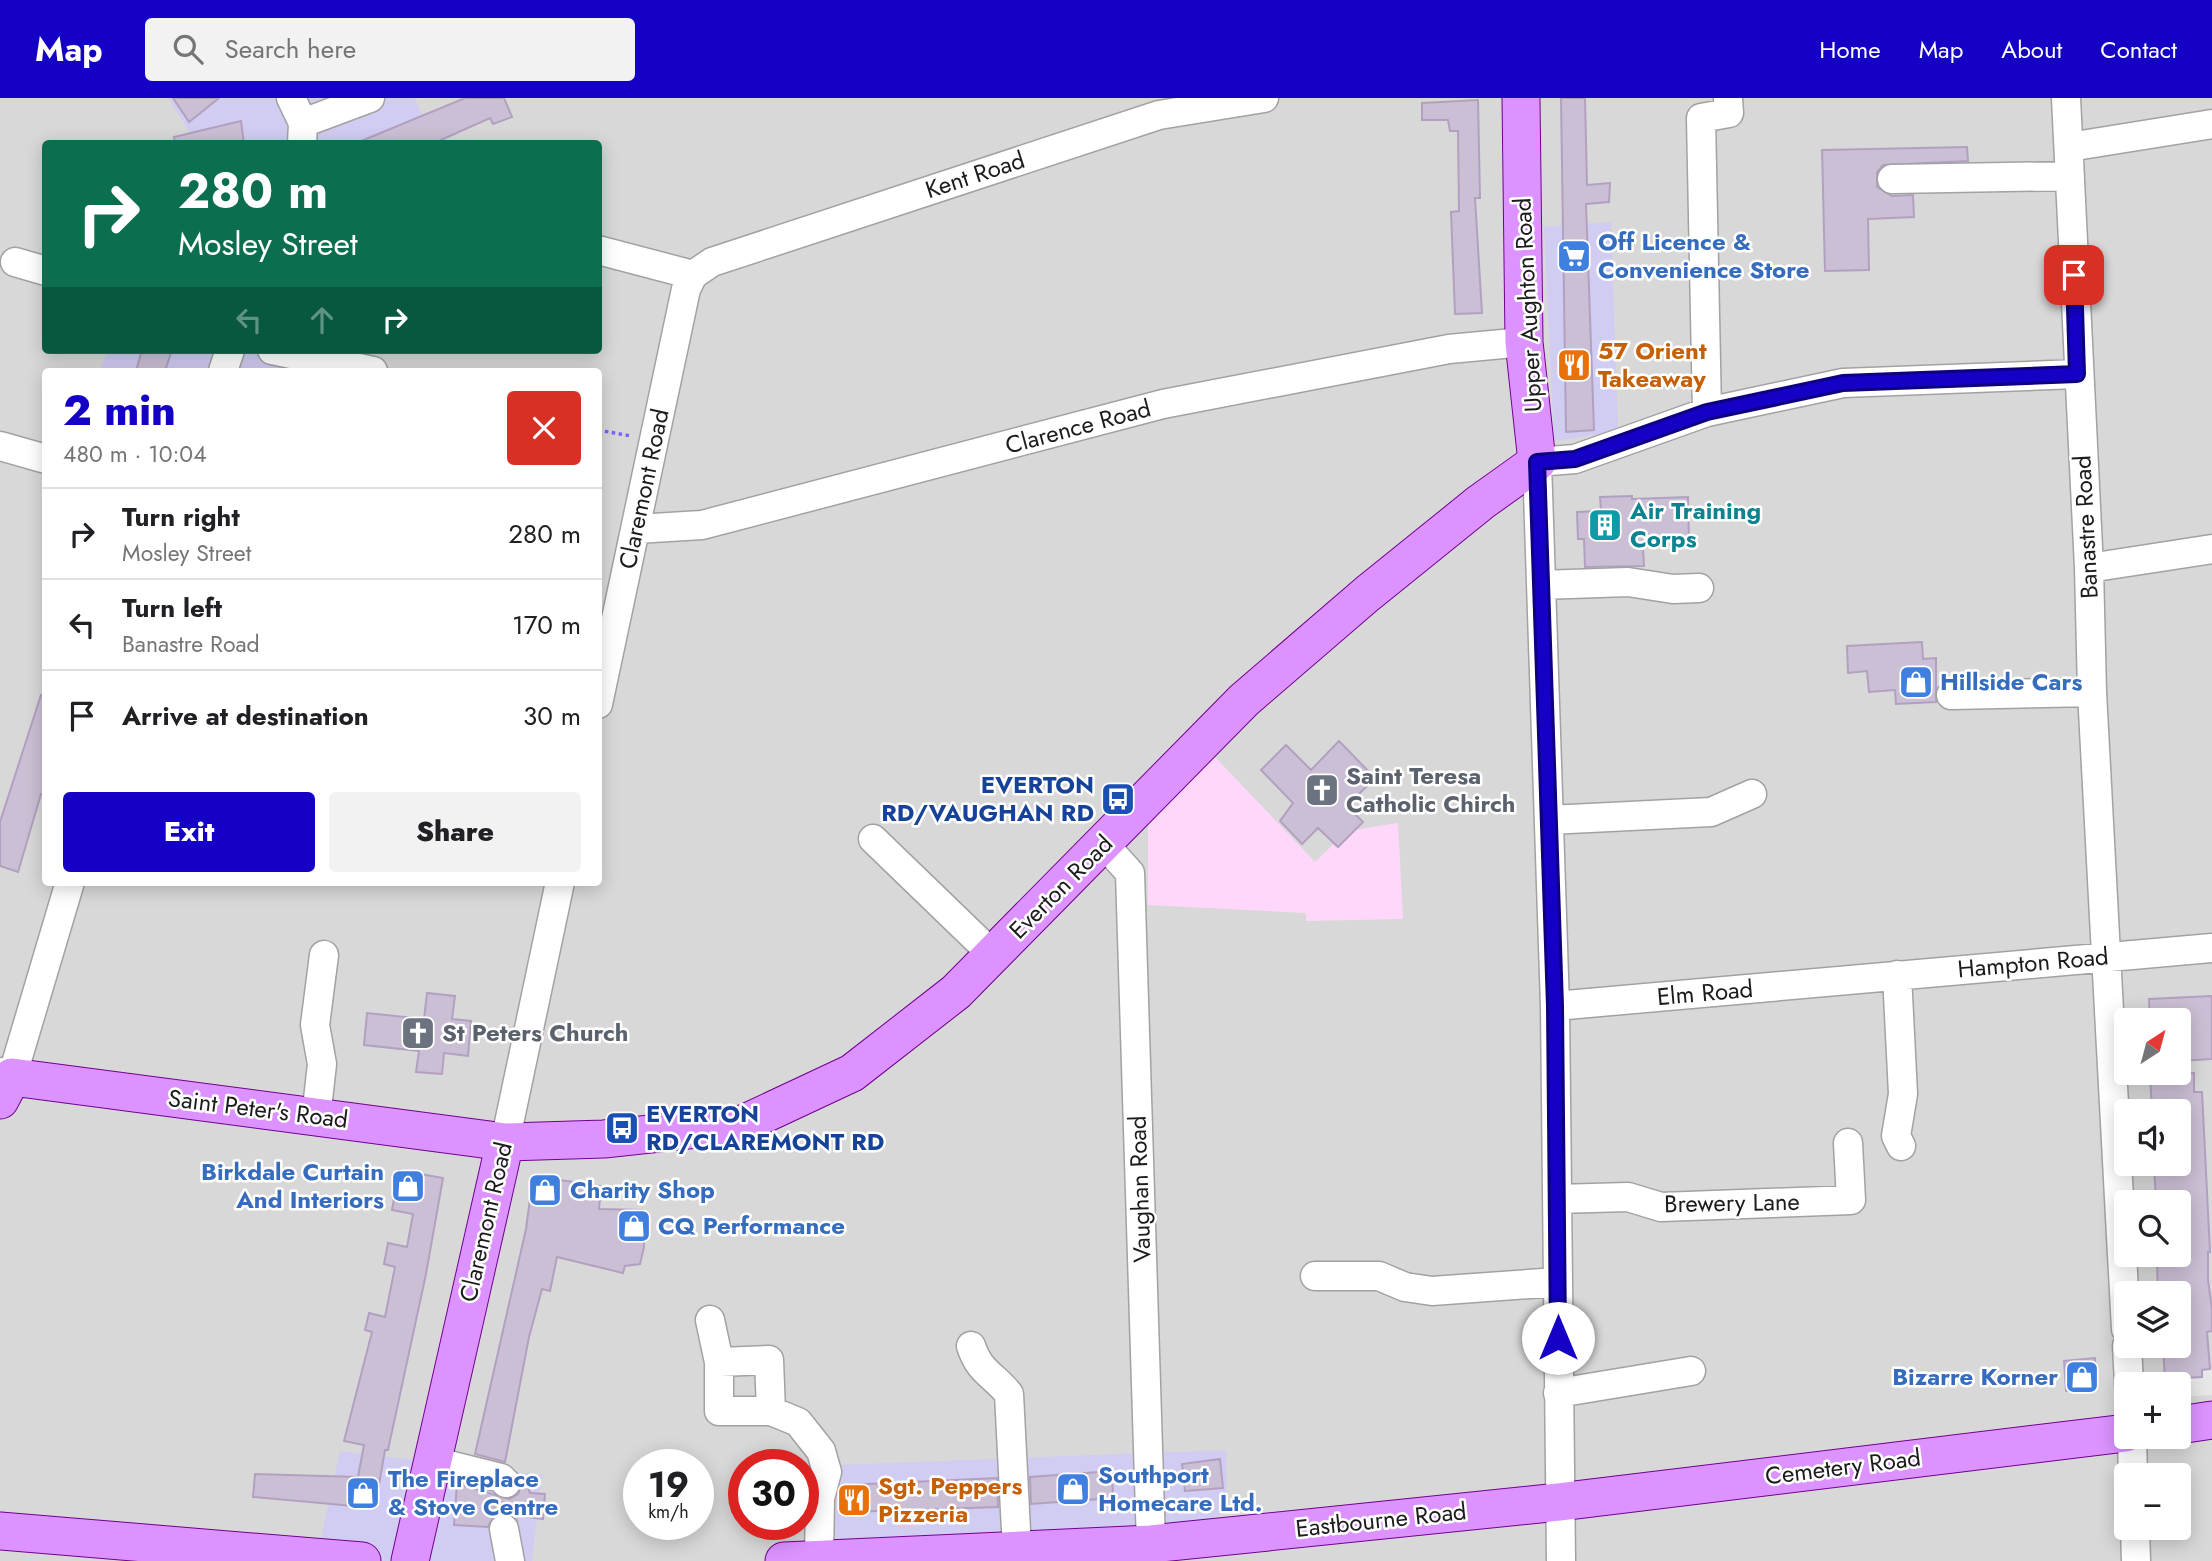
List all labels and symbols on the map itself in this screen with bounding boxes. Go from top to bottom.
street label: Kent Road [921,142,1029,207]
street label: Upper Aughton Road [1504,197,1551,413]
place label: Off Licence & Convenience Store [1598,224,1810,287]
supermarket icon: Off Licence & Convenience Store [1555,237,1593,275]
pin [2044,245,2104,305]
place label: 57 Orient Takeaway [1598,333,1707,396]
restaurant icon: 57 Orient Takeaway [1555,346,1593,384]
street label: Clarence Road [1001,390,1154,463]
street label: Claremont Road [609,406,678,572]
street label: Banastre Road [2064,454,2107,600]
place label: Air Training Corps [1629,493,1761,556]
building icon: Air Training Corps [1586,506,1624,544]
shop icon: Hillside Cars [1897,663,1935,701]
place label: Hillside Cars [1940,664,2082,699]
place label: Saint Teresa Catholic Chirch [1346,758,1516,821]
place label: EVERTON RD/VAUGHAN RD [881,767,1094,830]
church icon: Saint Teresa Catholic Chirch [1303,771,1341,809]
bus stop icon: EVERTON RD/VAUGHAN RD [1099,780,1137,818]
street label: Everton Road [1001,827,1121,947]
street label: Hampton Road [1956,938,2110,987]
street label: Elm Road [1655,971,1755,1014]
north arrow [2114,1008,2191,1085]
church icon: St Peters Church [399,1014,437,1052]
place label: St Peters Church [442,1015,629,1050]
street label: Saint Peter's Road [166,1080,350,1137]
place label: EVERTON RD/CLAREMONT RD [646,1096,884,1159]
bus stop icon: EVERTON RD/CLAREMONT RD [603,1109,641,1147]
street label: Vaughan Road [1119,1115,1160,1263]
street label: Claremont Road [450,1139,521,1305]
place label: Birkdale Curtain And Interiors [201,1154,384,1217]
shop icon: Birkdale Curtain And Interiors [389,1167,427,1205]
shop icon: Charity Shop [526,1171,564,1209]
place label: Charity Shop [570,1172,715,1207]
street label: Brewery Lane [1664,1184,1800,1221]
shop icon: CQ Performance [615,1207,653,1245]
place label: CQ Performance [658,1208,845,1243]
position arrow [1521,1301,1595,1375]
shop icon: Bizarre Korner [2063,1358,2101,1396]
place label: Bizarre Korner [1892,1359,2058,1394]
street label: Cemetery Road [1763,1440,1923,1493]
speed limit sign: 30 [728,1449,819,1540]
place label: Southport Homecare Ltd. [1098,1457,1263,1520]
place label: The Fireplace & Stove Centre [388,1461,558,1524]
place label: Sgt. Peppers Pizzeria [878,1468,1022,1531]
shop icon: Southport Homecare Ltd. [1054,1470,1092,1508]
shop icon: The Fireplace & Stove Centre [344,1474,382,1512]
restaurant icon: Sgt. Peppers Pizzeria [835,1481,873,1519]
street label: Eastbourne Road [1294,1493,1468,1546]

